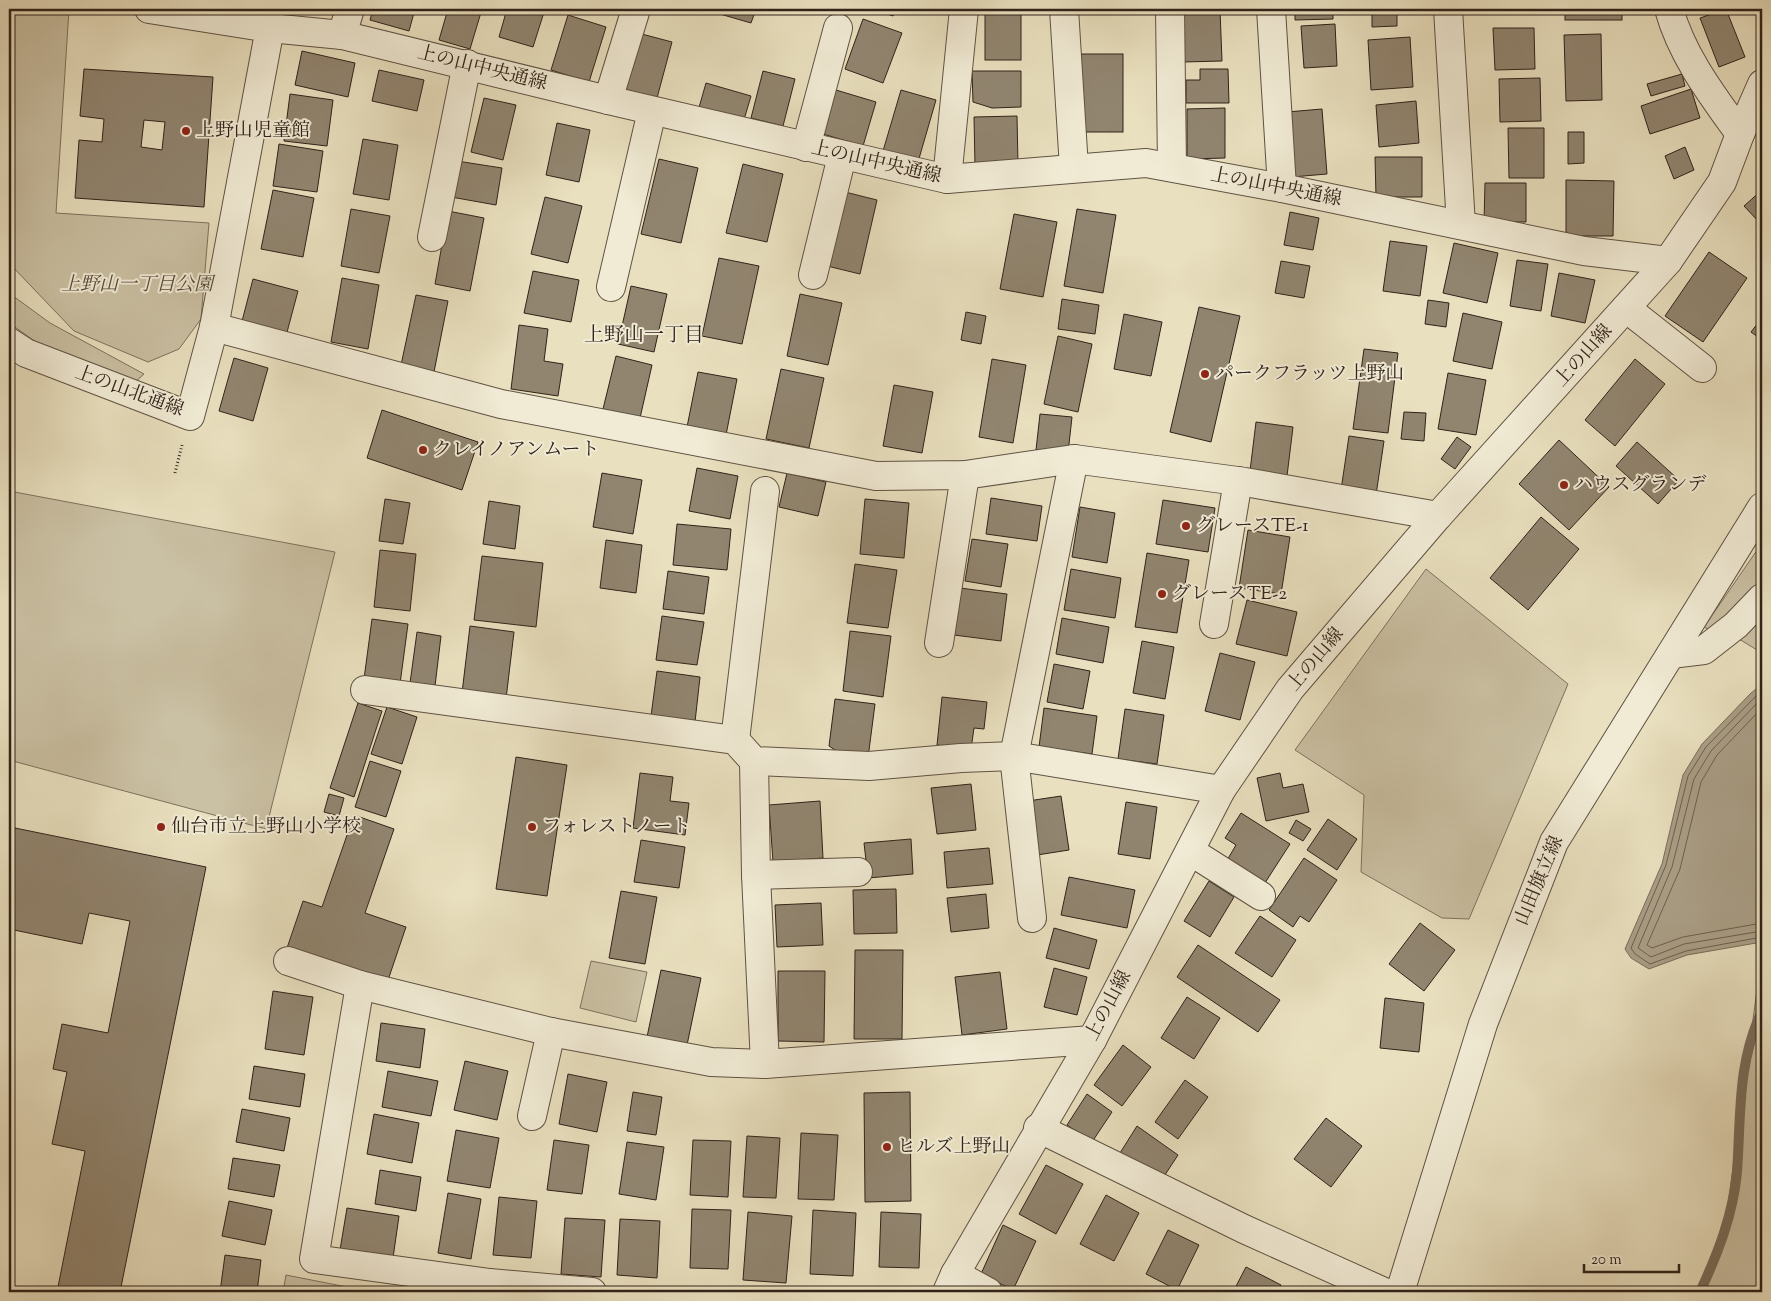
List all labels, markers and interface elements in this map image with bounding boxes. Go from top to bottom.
street label: 上の山中央通線 [414,40,550,98]
place label: 上野山児童館 [196,118,310,145]
marker: 上野山児童館 [180,125,192,137]
street label: 上の山中央通線 [808,135,944,191]
street label: 上の山中央通線 [1208,162,1344,214]
park label: 上野山一丁目公園 [61,272,216,299]
street label: 上の山線 [1549,319,1619,393]
district label: 上野山一丁目 [584,322,704,351]
street label: 上の山北通線 [71,360,187,424]
place label: パークフラッツ上野山 [1215,361,1405,388]
marker: パークフラッツ上野山 [1199,368,1211,380]
place label: クレイノアンムート [433,437,599,464]
marker: クレイノアンムート [417,444,429,456]
place label: ハウスグランデ [1574,472,1706,499]
marker: ハウスグランデ [1558,479,1570,491]
place label: グレースTE-1 [1196,513,1309,540]
marker: グレースTE-1 [1180,520,1192,532]
place label: グレースTE-2 [1172,581,1287,608]
marker: グレースTE-2 [1156,588,1168,600]
street label: 上の山線 [1281,622,1351,698]
place label: 仙台市立上野山小学校 [171,814,361,841]
place label: フォレストノート [542,814,691,841]
marker: 仙台市立上野山小学校 [155,821,167,833]
marker: フォレストノート [526,821,538,833]
street label: 山田旗立線 [1509,832,1571,930]
street label: 上の山線 [1079,966,1139,1046]
place label: ヒルズ上野山 [897,1134,1010,1161]
marker: ヒルズ上野山 [881,1141,893,1153]
scale bar [1584,1241,1678,1273]
text: 20 m [1591,1250,1622,1271]

